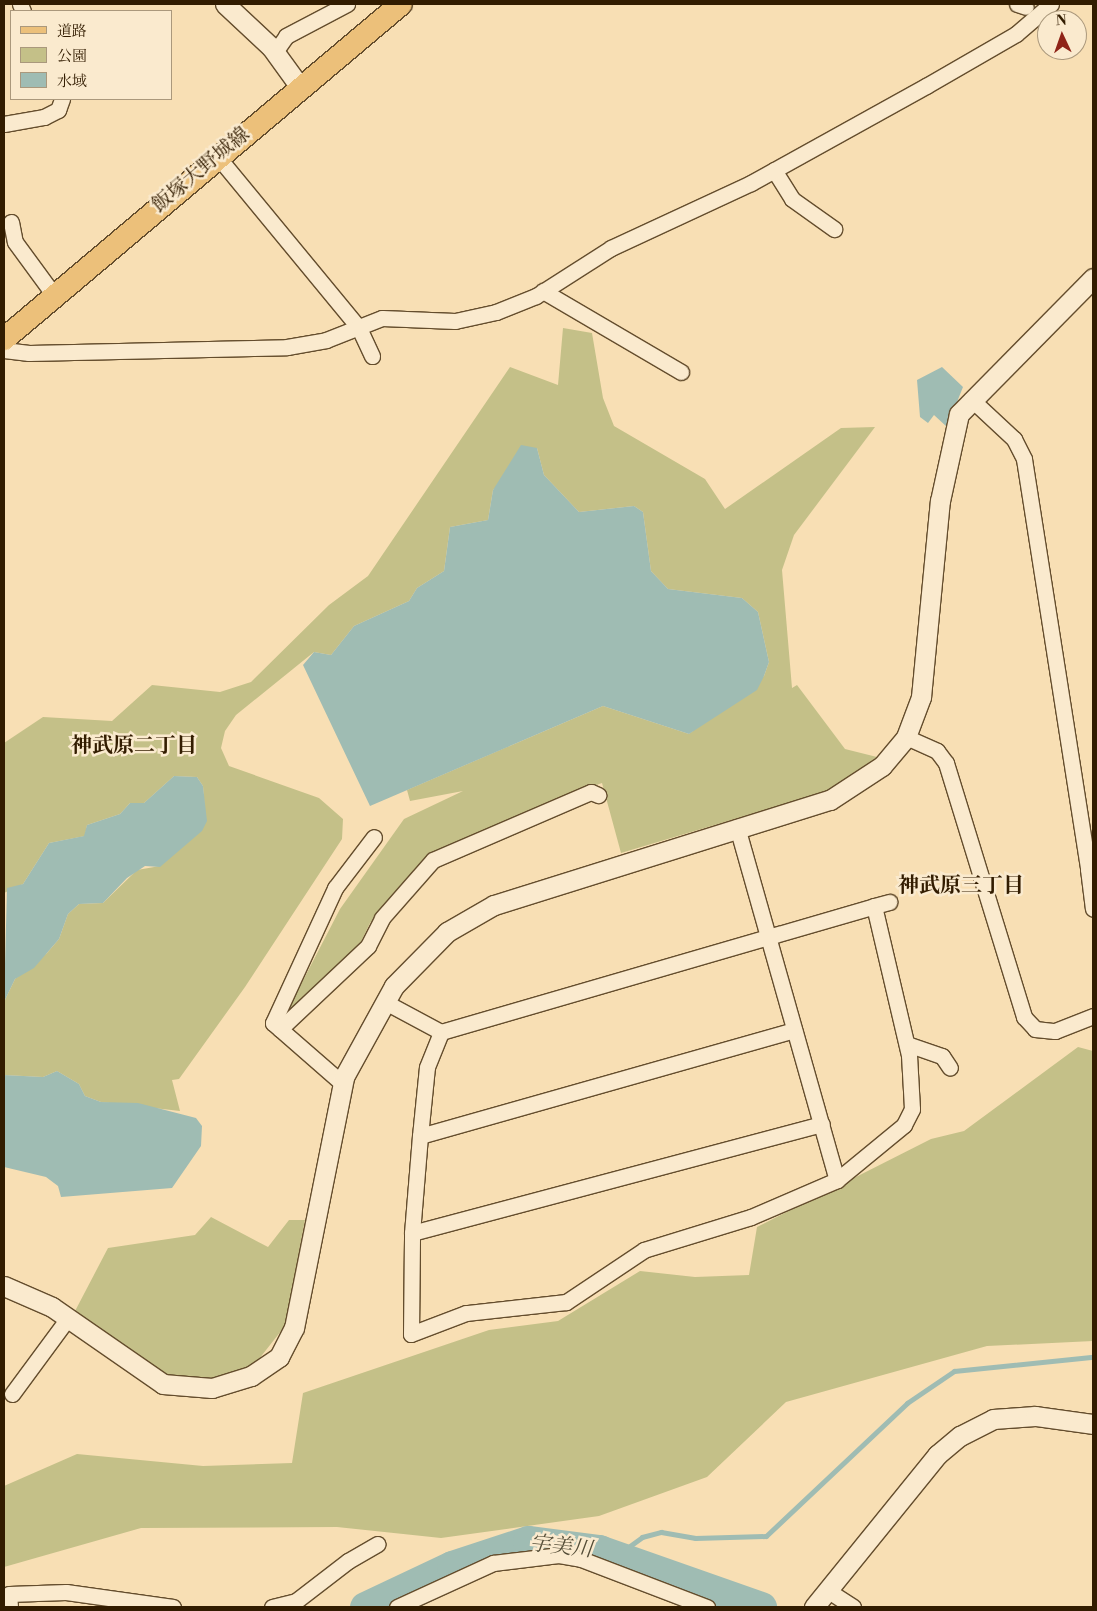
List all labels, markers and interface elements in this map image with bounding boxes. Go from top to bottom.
legend [10,10,172,100]
north arrow [1037,10,1087,60]
text: N [1055,12,1067,30]
text: 道路 [57,22,87,41]
text: 公園 [57,47,87,66]
text: 水域 [57,72,87,91]
street label: 飯塚大野城線 [147,122,255,218]
district label: 神武原二丁目 [71,733,197,759]
district label: 神武原三丁目 [898,873,1024,899]
water label: 宇美川 [528,1531,594,1563]

